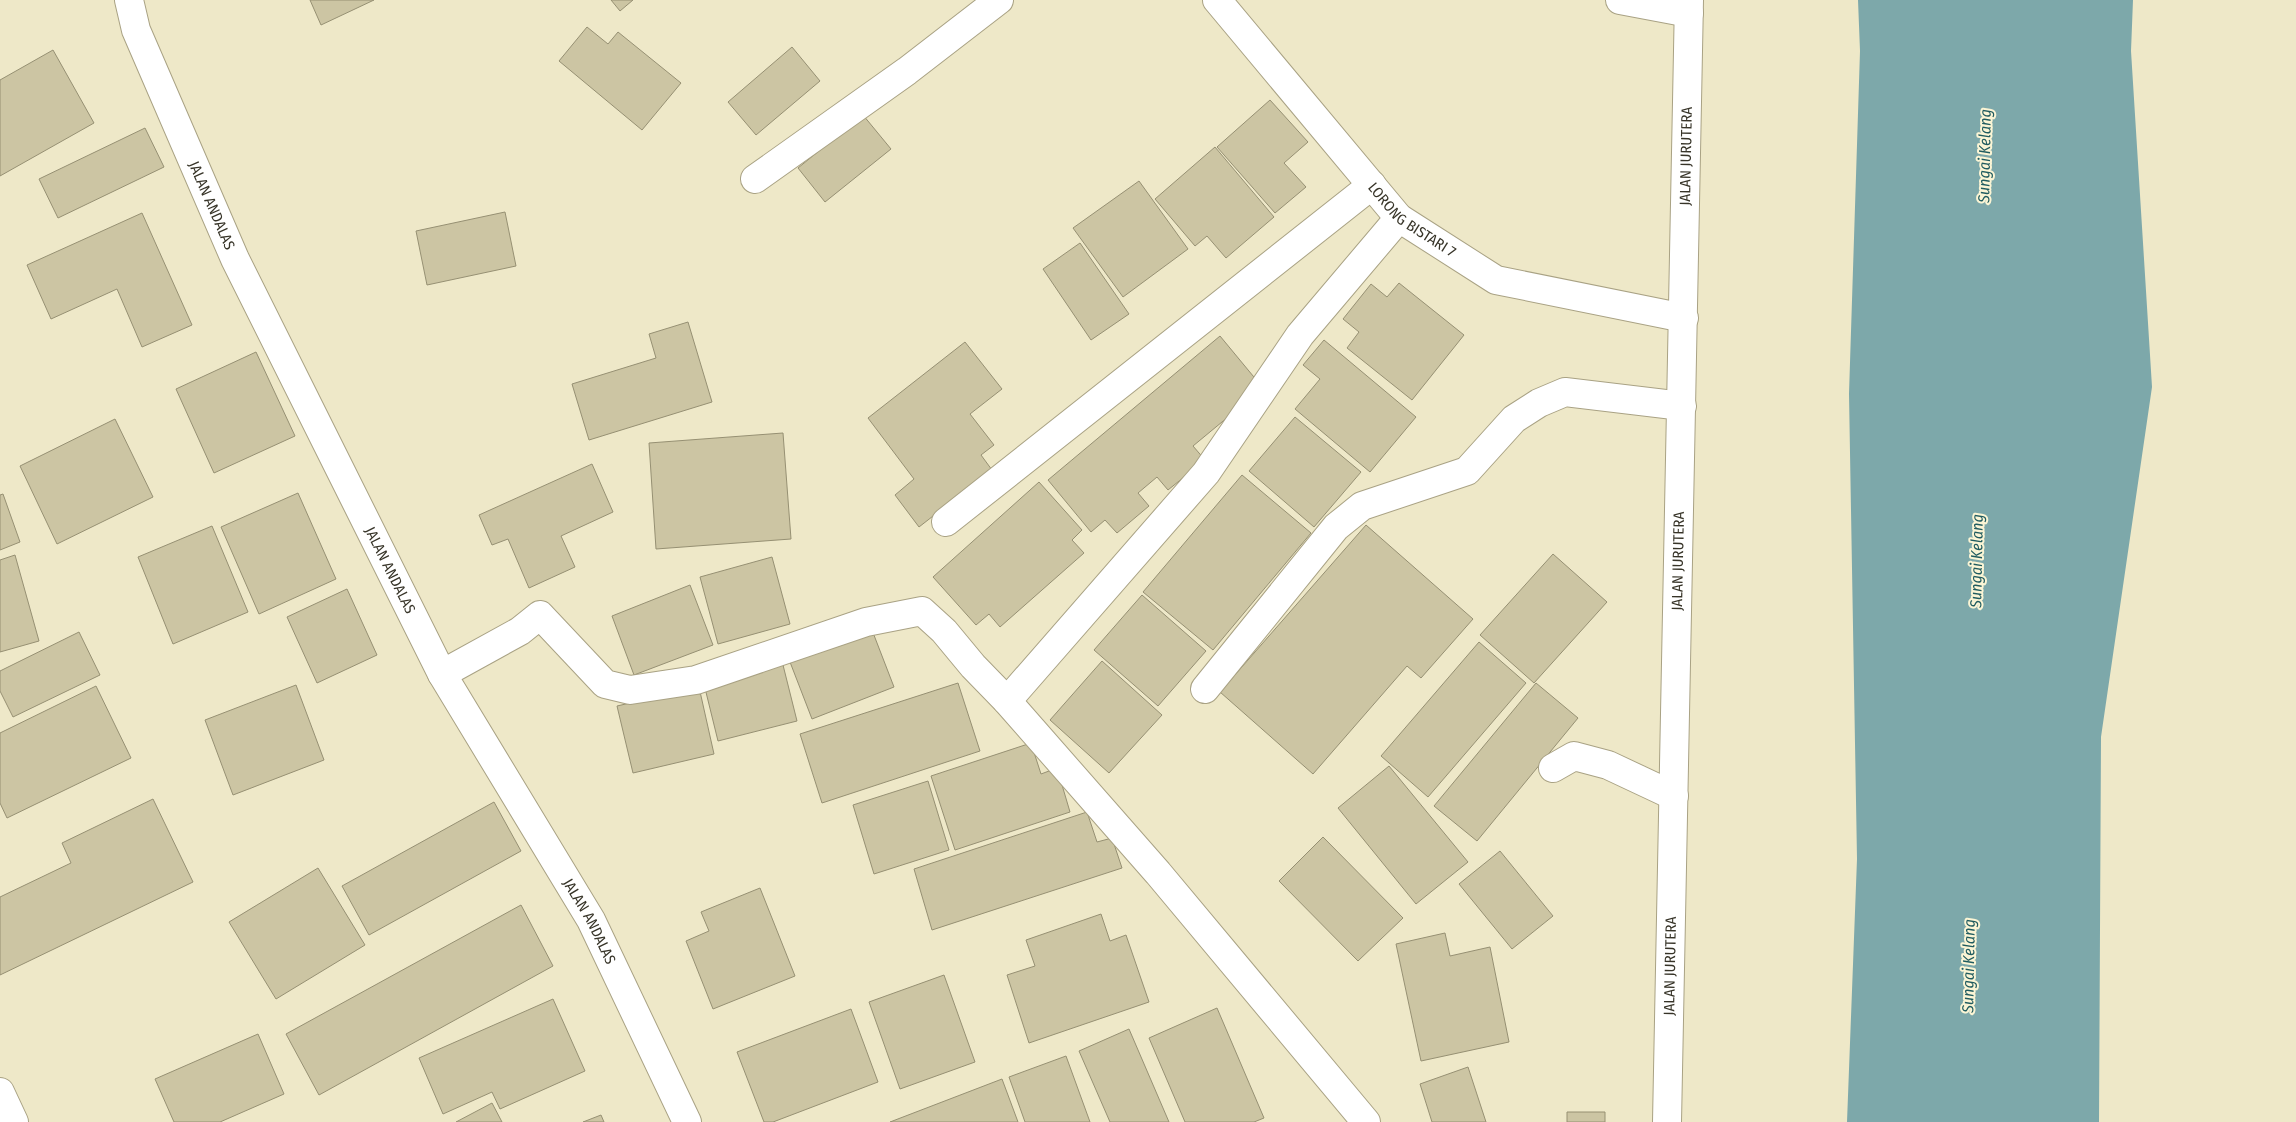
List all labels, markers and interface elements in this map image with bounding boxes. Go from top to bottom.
street label: JALAN JURUTERA [1676,106,1696,206]
water label: Sungai Kelang [1974,109,1995,204]
street label: JALAN ANDALAS [185,158,239,253]
street label: LORONG BISTARI 7 [1364,179,1459,261]
street label: JALAN JURUTERA [1668,511,1688,611]
water label: Sungai Kelang [1966,514,1987,609]
street label: JALAN ANDALAS [361,524,419,617]
street label: JALAN ANDALAS [559,875,620,967]
street label: JALAN JURUTERA [1660,916,1680,1016]
water label: Sungai Kelang [1958,919,1979,1014]

